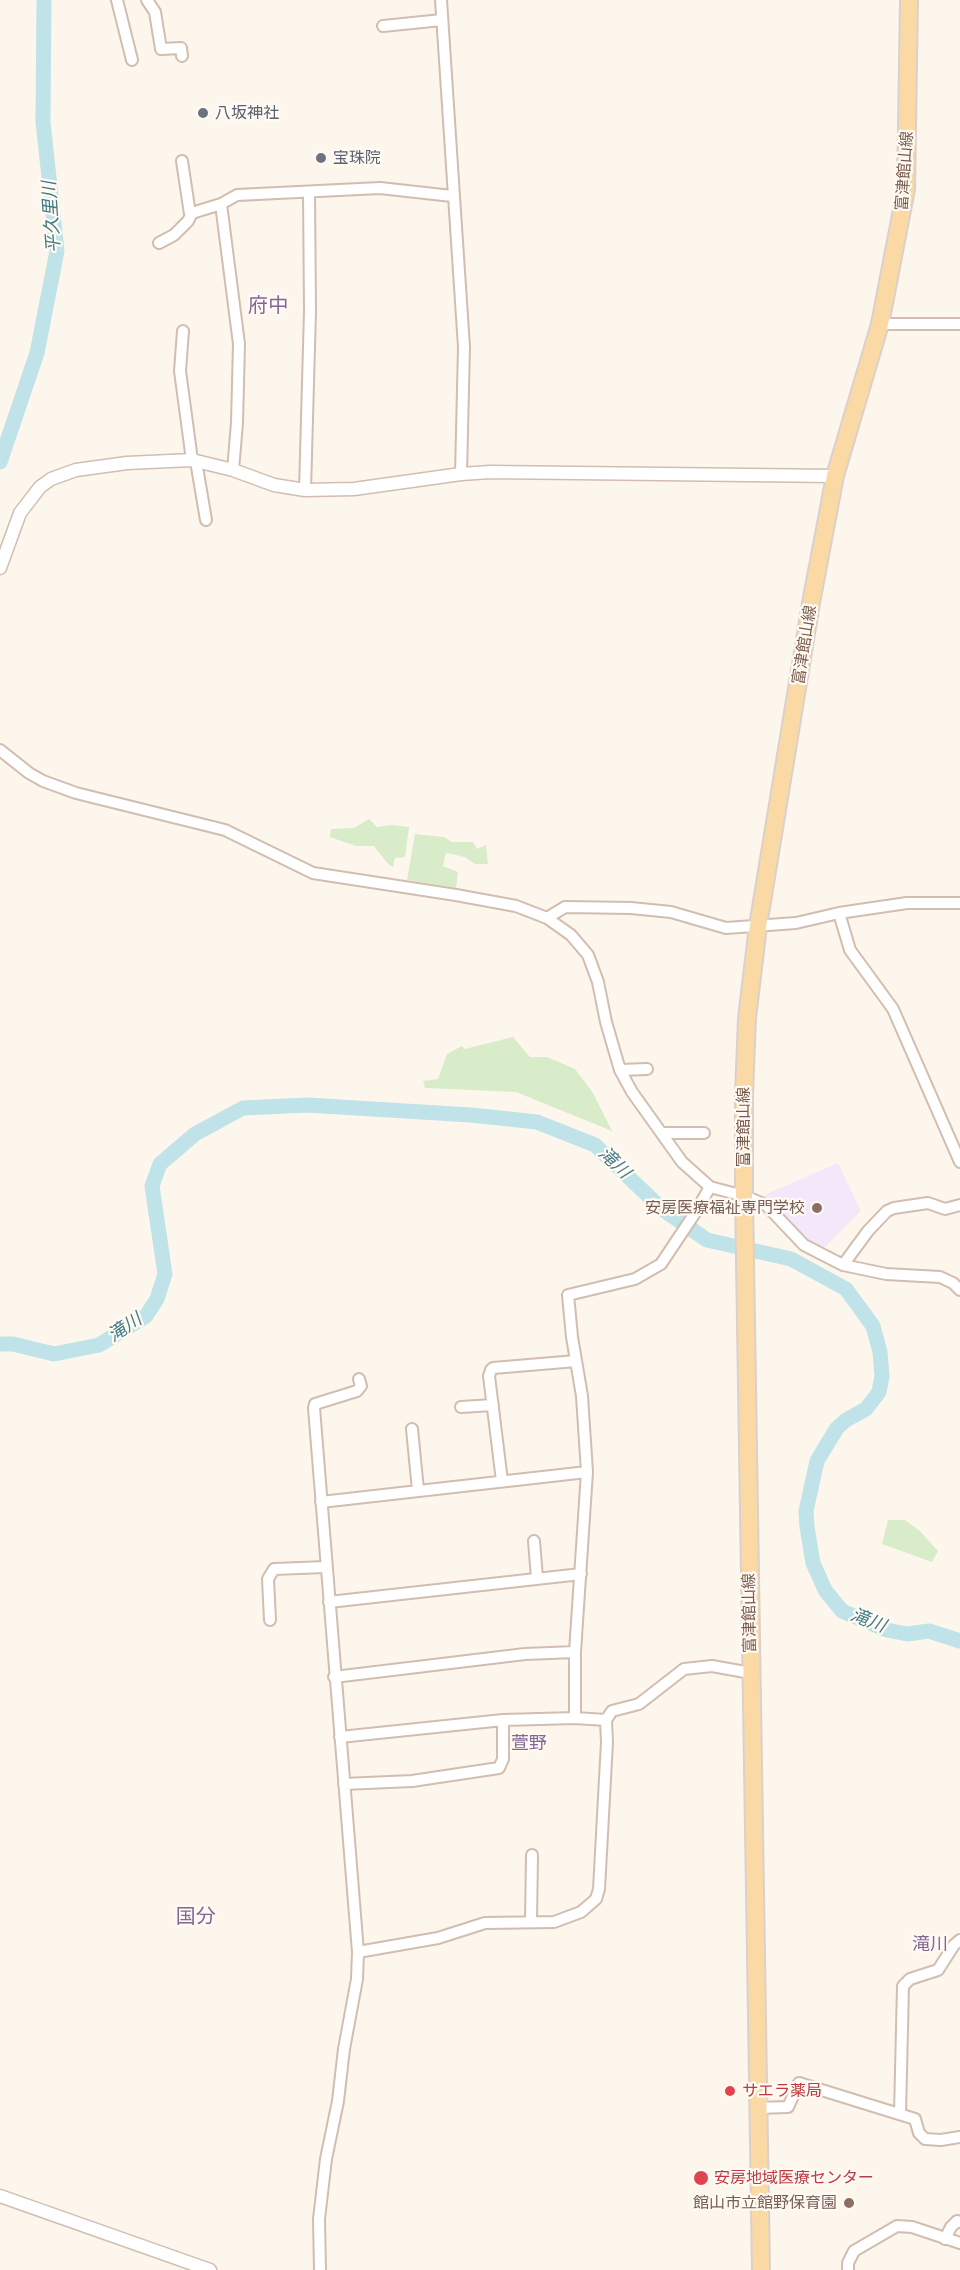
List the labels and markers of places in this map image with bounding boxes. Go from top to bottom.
place label: 八坂神社 [215,103,279,123]
marker: 八坂神社 [196,106,210,120]
place label: 宝珠院 [333,148,381,168]
marker: 宝珠院 [314,151,328,165]
place label: 安房医療福祉専門学校 [645,1198,805,1218]
marker: 安房医療福祉専門学校 [810,1201,824,1215]
place label: サエラ薬局 [742,2081,822,2101]
marker: サエラ薬局 [723,2084,737,2098]
place label: 安房地域医療センター [714,2168,874,2188]
marker: 安房地域医療センター [692,2169,710,2187]
place label: 館山市立館野保育園 [693,2193,837,2213]
marker: 館山市立館野保育園 [842,2196,856,2210]

